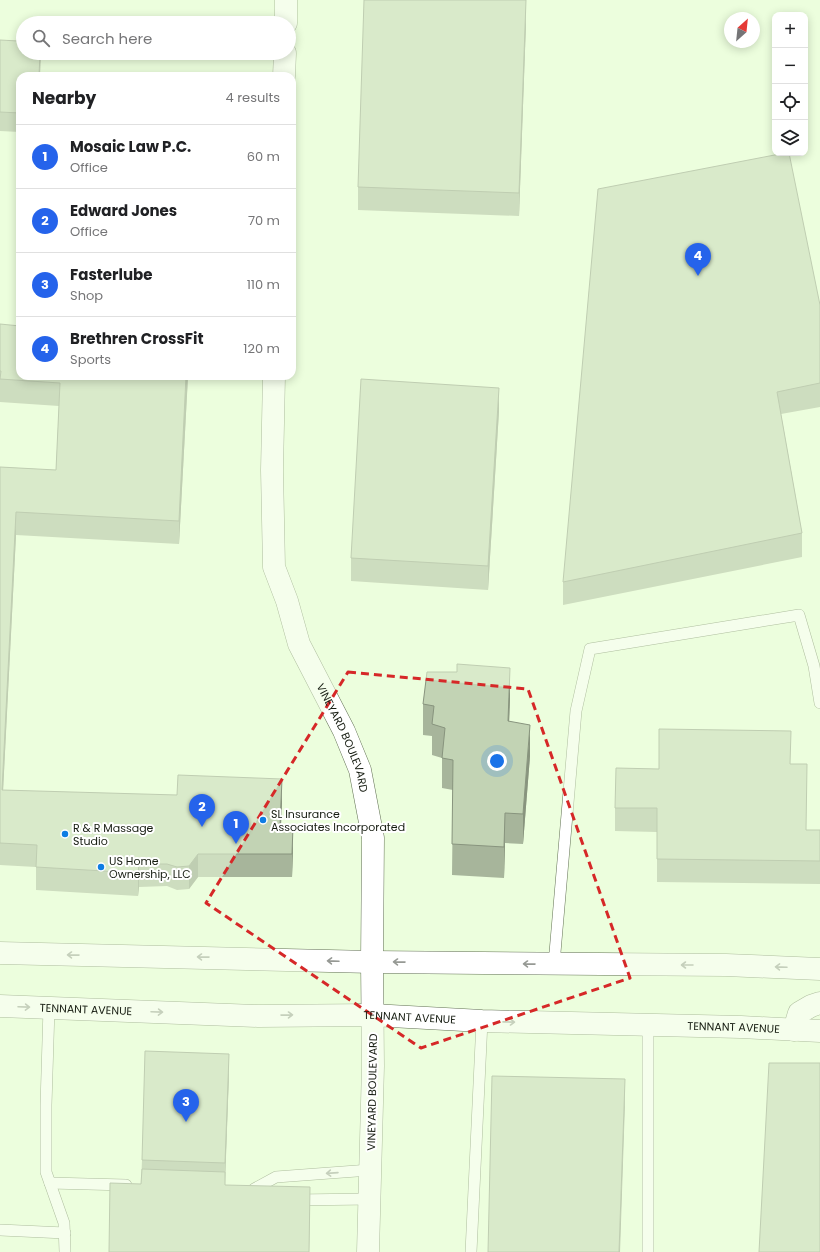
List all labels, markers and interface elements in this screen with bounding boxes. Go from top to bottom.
north arrow [724,12,760,48]
map controls [772,12,808,156]
button: + [772,12,808,48]
search box [16,16,296,60]
icon: search [30,27,52,49]
text: Search here [62,28,152,49]
button: − [772,48,808,84]
button: locate [772,84,808,120]
text: Nearby [32,86,96,110]
text: 4 results [226,88,280,107]
button: layers [772,120,808,156]
text: Mosaic Law P.C. [70,136,191,157]
text: 1 [43,147,47,166]
text: 60 m [247,147,280,166]
text: Office [70,158,108,177]
text: Edward Jones [70,200,177,221]
text: 2 [41,211,49,230]
text: 70 m [248,211,280,230]
text: Office [70,222,108,241]
pin: 4 [685,243,711,276]
text: Fasterlube [70,264,152,285]
text: 3 [41,275,49,294]
text: 110 m [247,275,280,294]
text: Shop [70,286,103,305]
text: Brethren CrossFit [70,328,204,349]
text: 4 [41,339,49,358]
text: 120 m [243,339,280,358]
text: Sports [70,350,111,369]
street label: VINEYARD BOULEVARD [313,680,372,794]
your location [487,751,507,771]
pin: 2 [189,794,215,827]
place label: SL Insurance Associates Incorporated [271,806,405,835]
pin: 1 [223,811,249,844]
marker: SL Insurance Associates Incorporated [258,815,268,825]
place label: R & R Massage Studio [73,820,154,849]
marker: R & R Massage Studio [60,829,70,839]
place label: US Home Ownership, LLC [109,853,191,882]
marker: US Home Ownership, LLC [96,862,106,872]
one-way arrow [67,951,80,959]
one-way arrow [197,954,210,961]
one-way arrow [327,957,340,965]
one-way arrow [393,959,406,966]
one-way arrow [523,960,536,968]
one-way arrow [681,961,694,969]
one-way arrow [775,964,788,971]
street label: TENNANT AVENUE [39,1000,132,1019]
one-way arrow [17,1003,30,1010]
street label: TENNANT AVENUE [363,1007,456,1028]
one-way arrow [150,1008,163,1016]
one-way arrow [280,1011,293,1019]
one-way arrow [502,1018,515,1025]
street label: TENNANT AVENUE [687,1018,780,1037]
street label: VINEYARD BOULEVARD [363,1033,381,1151]
pin: 3 [173,1089,199,1122]
one-way arrow [326,1169,339,1177]

